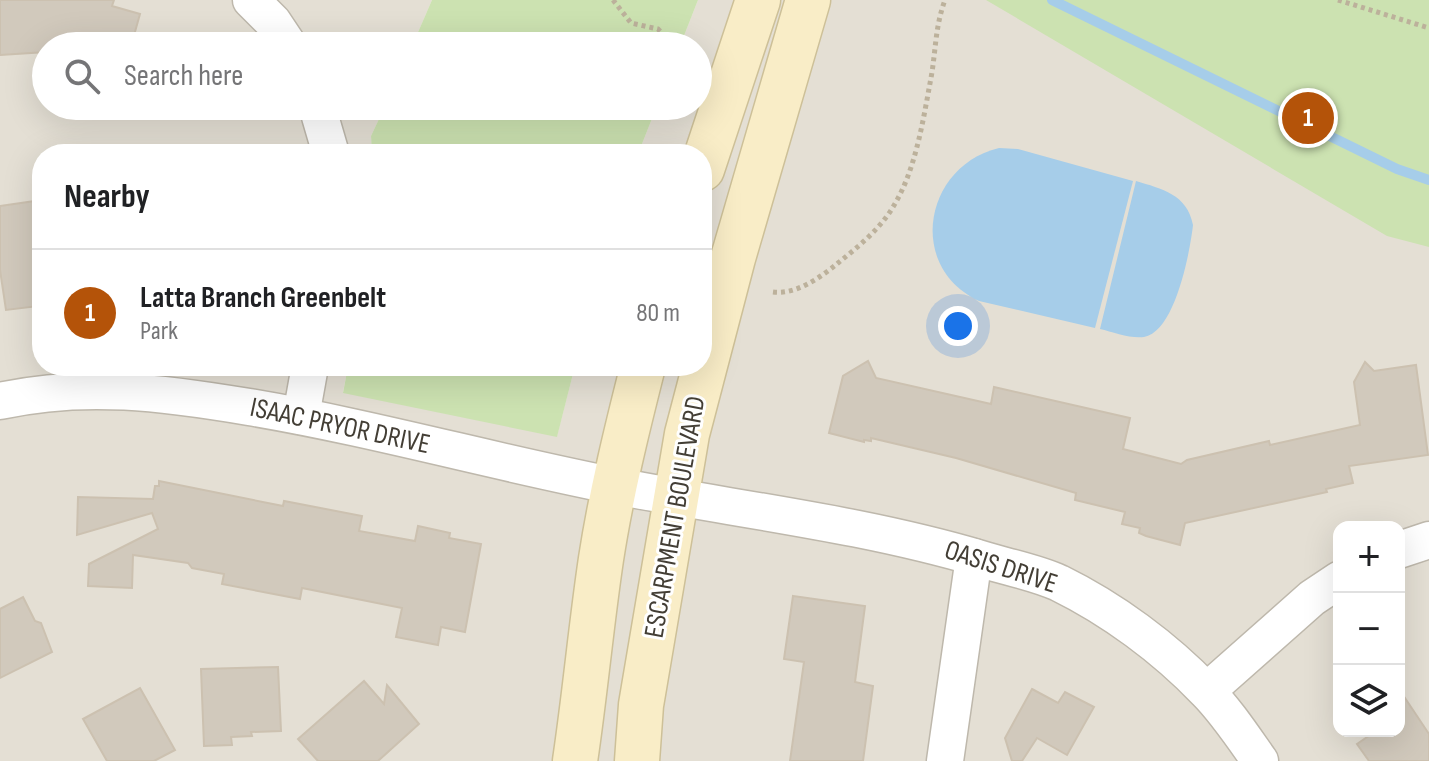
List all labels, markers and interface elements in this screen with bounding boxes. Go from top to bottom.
search box [32,32,712,120]
icon: search [60,54,104,98]
text: Search here [124,58,243,94]
pin: 1 [1282,88,1334,148]
text: Nearby [64,176,150,217]
text: Latta Branch Greenbelt [140,280,386,316]
text: 1 [85,298,95,329]
text: 80 m [636,298,680,329]
your location [938,306,978,346]
text: Park [140,316,178,347]
street label: ISAAC PRYOR DRIVE [247,391,433,461]
street label: ESCARPMENT BOULEVARD [638,394,712,640]
map controls [1333,521,1405,737]
button: + [1333,521,1405,593]
street label: OASIS DRIVE [941,533,1061,601]
button: − [1333,593,1405,665]
button: layers [1333,665,1405,737]

